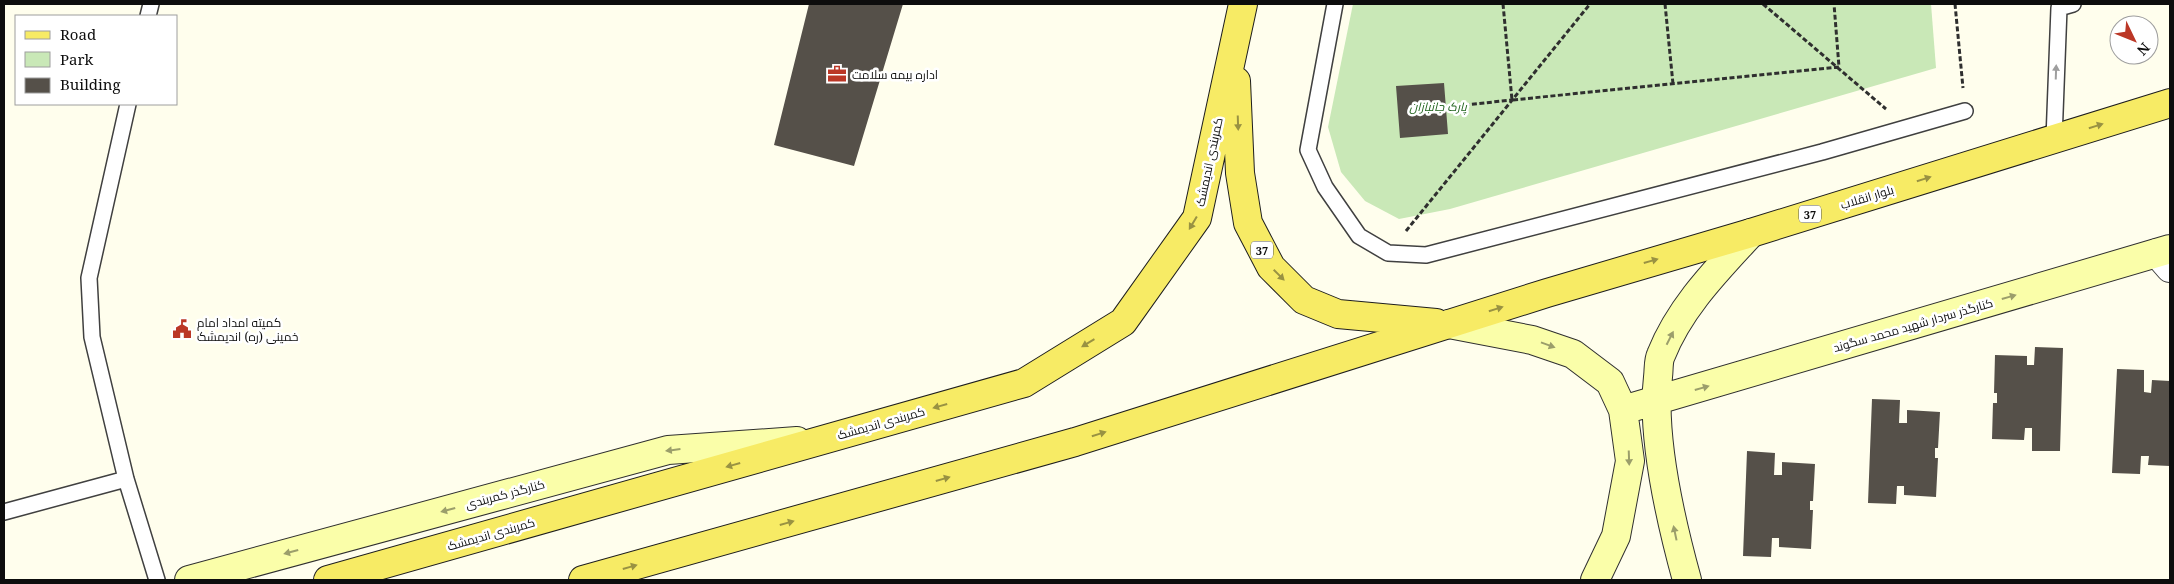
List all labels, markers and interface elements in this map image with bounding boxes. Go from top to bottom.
legend [15,15,178,105]
north arrow [2109,15,2159,65]
text: Road [60,24,96,44]
text: N [2133,39,2155,60]
text: Park [60,49,94,69]
office icon: اداره بیمه سلامت [826,63,848,85]
one-way arrow [2053,64,2061,80]
place label: اداره بیمه سلامت [852,66,938,83]
text: Building [60,74,121,94]
park label: پارک جانبازان [1409,98,1467,115]
one-way arrow [1234,115,1242,131]
street label: کمربندی اندیمشک [1191,116,1227,208]
one-way arrow [2088,121,2103,129]
one-way arrow [1916,175,1931,182]
street label: بلوار انقلاب [1838,181,1896,213]
road number: 37 [1799,205,1821,222]
one-way arrow [1189,216,1198,229]
road number: 37 [1251,242,1273,258]
one-way arrow [1644,257,1659,265]
one-way arrow [1273,269,1285,281]
one-way arrow [2002,293,2017,301]
street label: کنارگذر سردار شهید محمد سگوند [1831,294,1995,356]
one-way arrow [1488,305,1503,312]
place label: کمیته امداد امام خمینی (ره) اندیمشک [197,314,298,345]
public building icon: کمیته امداد امام خمینی (ره) اندیمشک [171,318,193,340]
one-way arrow [1666,331,1674,345]
one-way arrow [1082,339,1095,348]
one-way arrow [1541,341,1556,349]
one-way arrow [1695,383,1710,391]
street label: کمربندی اندیمشک [835,402,927,444]
one-way arrow [933,403,948,411]
one-way arrow [1092,430,1107,437]
one-way arrow [664,446,680,454]
one-way arrow [1625,451,1633,467]
one-way arrow [726,462,741,470]
one-way arrow [936,474,951,482]
street label: کنارگذر کمربندی [463,475,547,513]
one-way arrow [441,506,456,514]
street label: کمربندی اندیمشک [445,513,537,555]
one-way arrow [779,519,794,527]
one-way arrow [1670,525,1678,541]
one-way arrow [284,549,299,557]
one-way arrow [623,563,638,571]

